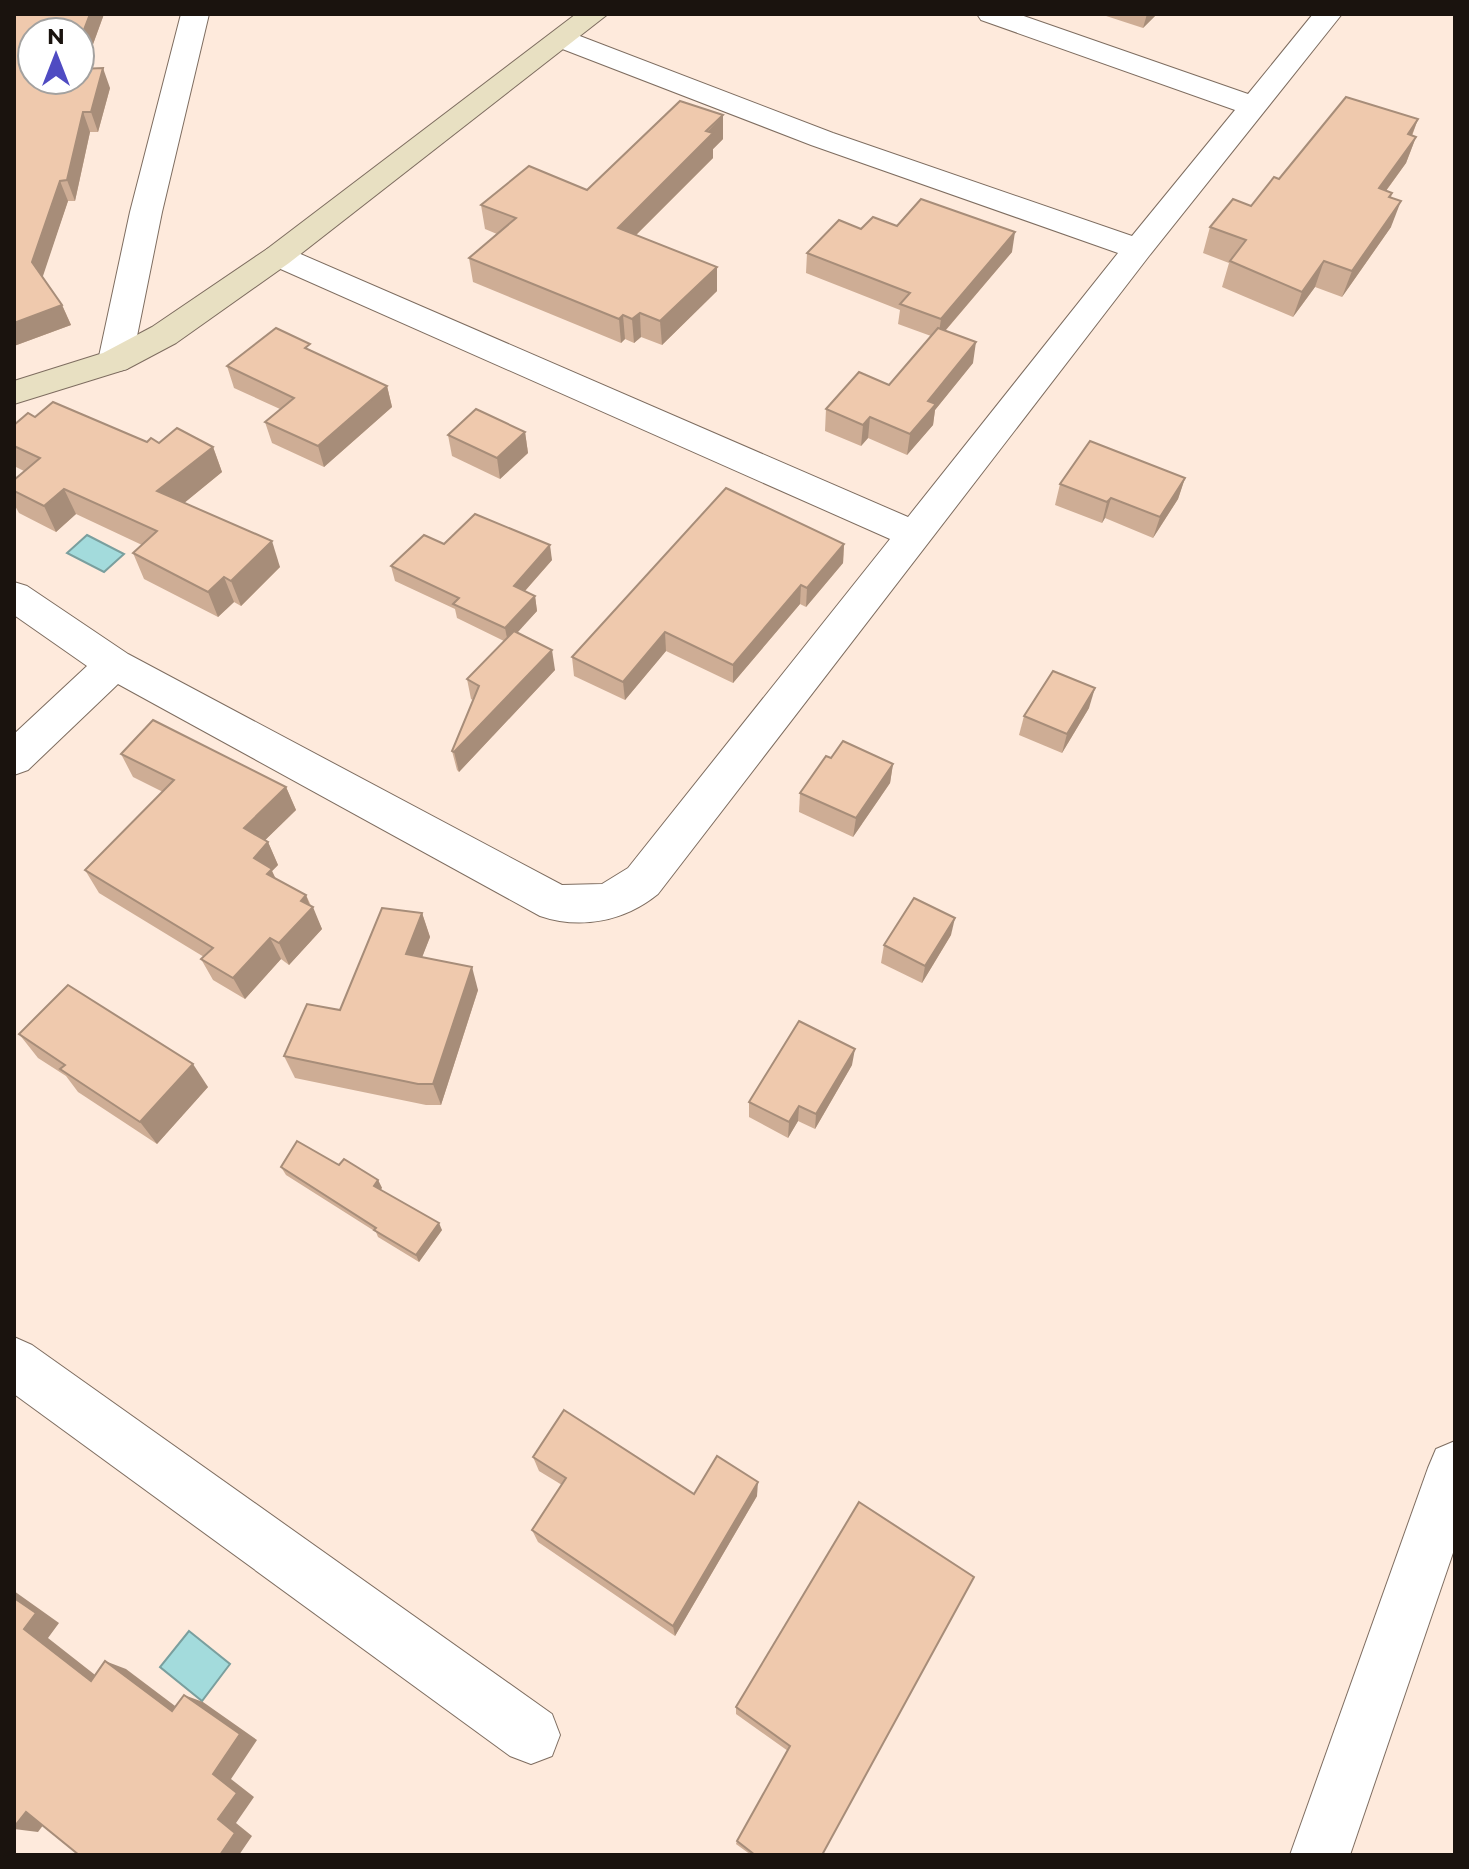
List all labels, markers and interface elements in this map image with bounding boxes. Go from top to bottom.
north arrow [16,16,96,96]
text: N [47,23,65,50]

